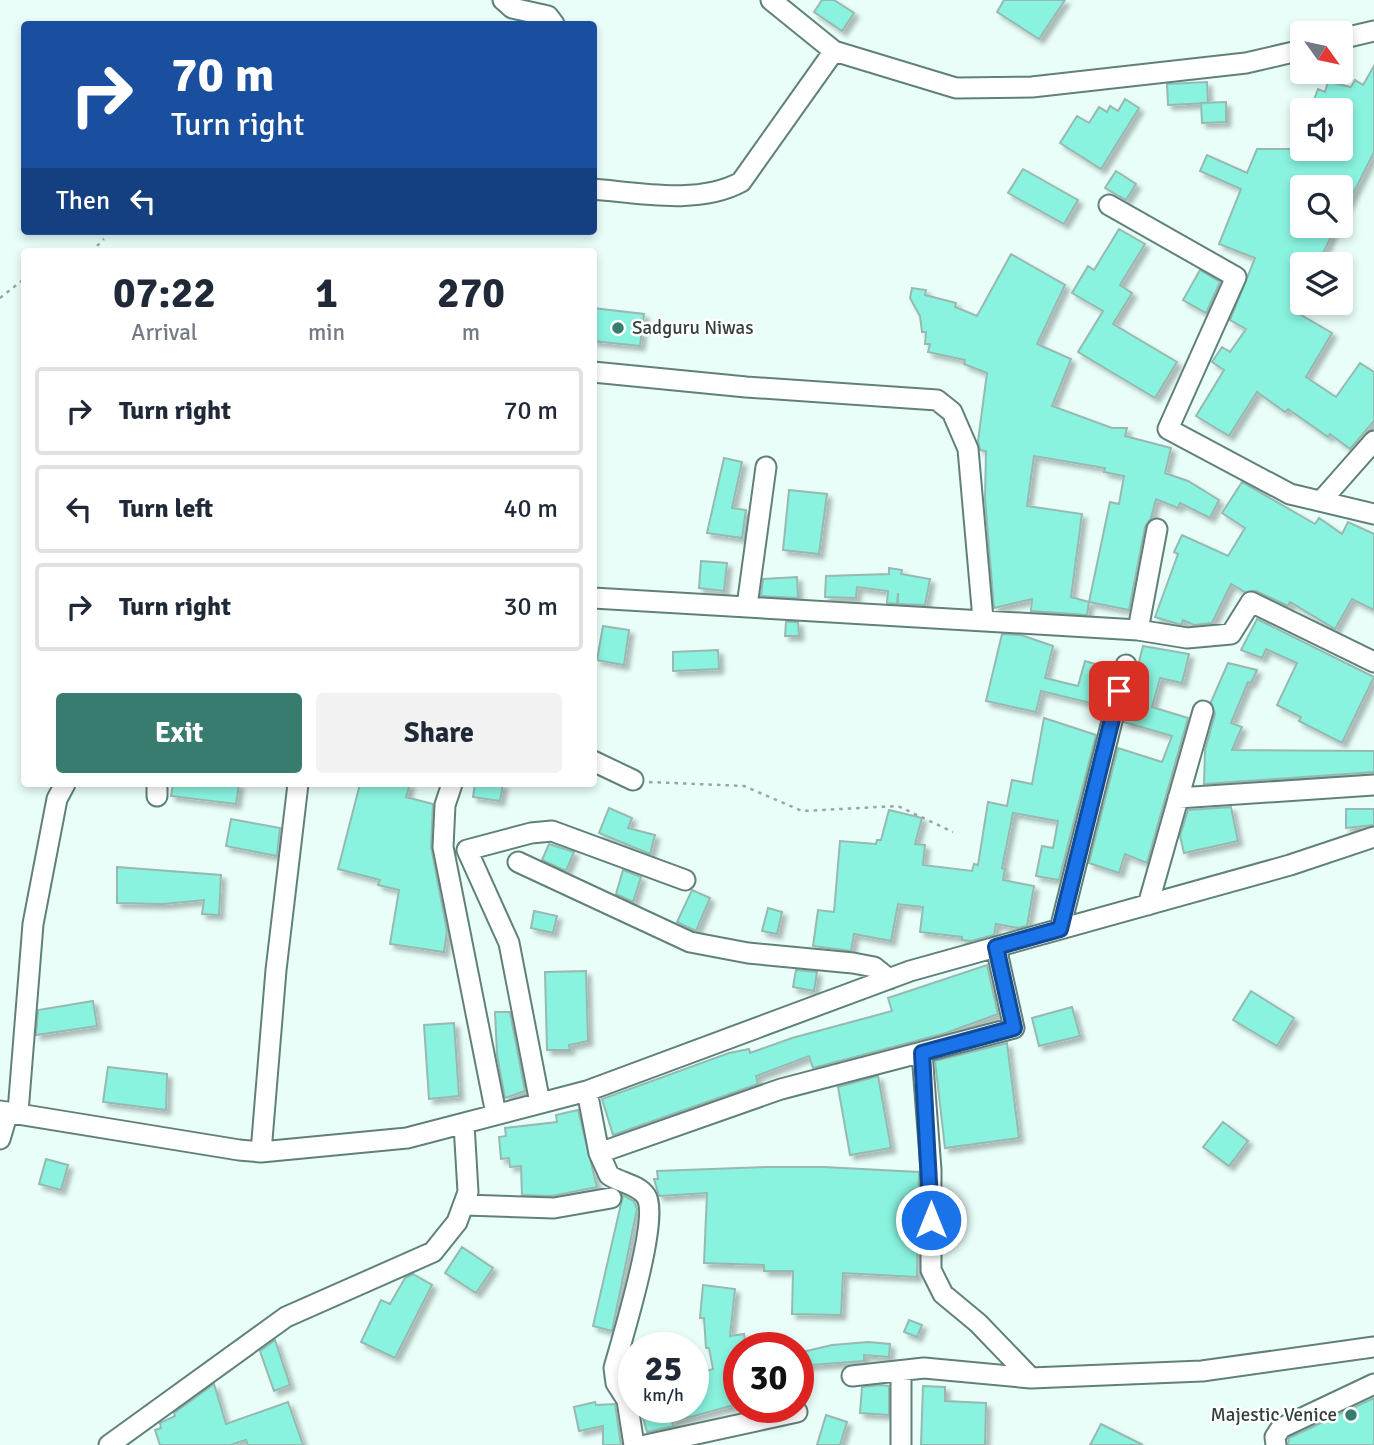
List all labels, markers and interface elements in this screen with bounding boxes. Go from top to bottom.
north arrow [1290,21,1353,84]
map controls [1290,21,1353,315]
text: 70 m [171,45,274,105]
icon: right [56,49,147,140]
button: sound [1290,98,1353,161]
text: Turn right [171,105,304,144]
button: search [1290,175,1353,238]
icon: left [124,182,162,220]
text: Then [56,185,110,217]
button: layers [1290,252,1353,315]
text: 07:22 [113,268,216,319]
text: 1 [315,268,338,319]
text: 270 [437,268,505,319]
place label: Sadguru Niwas [632,316,754,340]
text: Arrival [131,318,198,347]
text: min [308,318,345,347]
text: m [462,318,480,347]
marker: Sadguru Niwas [610,320,626,336]
icon: right [60,392,98,430]
text: Turn right [119,395,231,427]
text: 70 m [503,395,558,427]
icon: left [60,490,98,528]
text: Turn left [119,493,213,525]
text: 40 m [503,493,558,525]
icon: right [60,588,98,626]
text: Turn right [119,591,231,623]
text: 30 m [503,591,558,623]
pin [1089,661,1149,721]
icon: arrive [1100,672,1138,710]
button: Exit [56,693,302,773]
button: Share [316,693,562,773]
position arrow [894,1183,968,1257]
speed limit sign: 30 [723,1332,814,1423]
text: 25 [645,1347,682,1390]
text: km/h [643,1384,684,1406]
place label: Majestic Venice [1210,1403,1337,1427]
marker: Majestic Venice [1343,1407,1359,1423]

